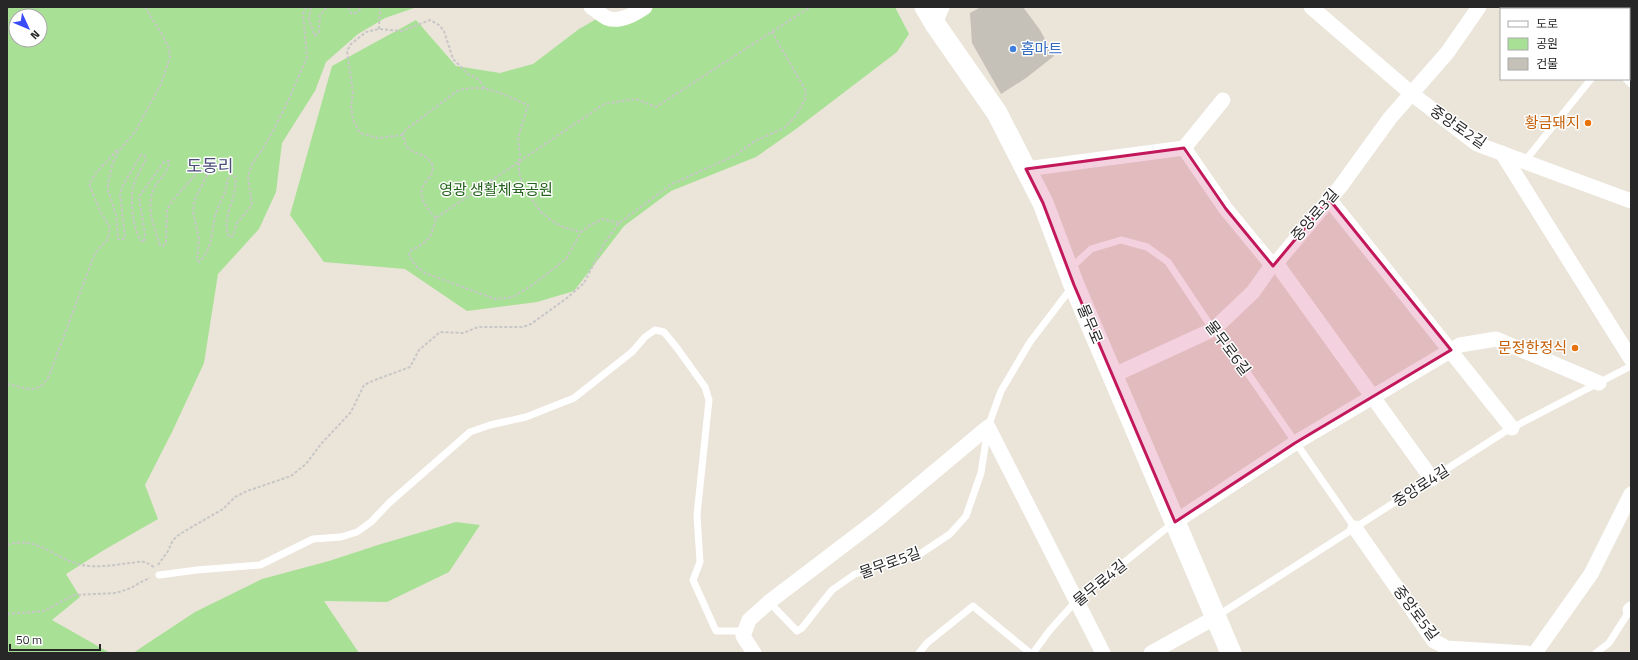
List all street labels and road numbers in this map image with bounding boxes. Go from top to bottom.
street label: 중앙로2길 [1425,99,1491,154]
street label: 중앙로3길 [1285,183,1344,246]
street label: 물무로 [1072,300,1109,347]
street label: 물무로6길 [1200,315,1257,380]
street label: 중앙로4길 [1388,459,1454,513]
street label: 물무로5길 [856,541,924,584]
street label: 물무로4길 [1068,554,1132,612]
street label: 중앙로5길 [1388,580,1445,645]

